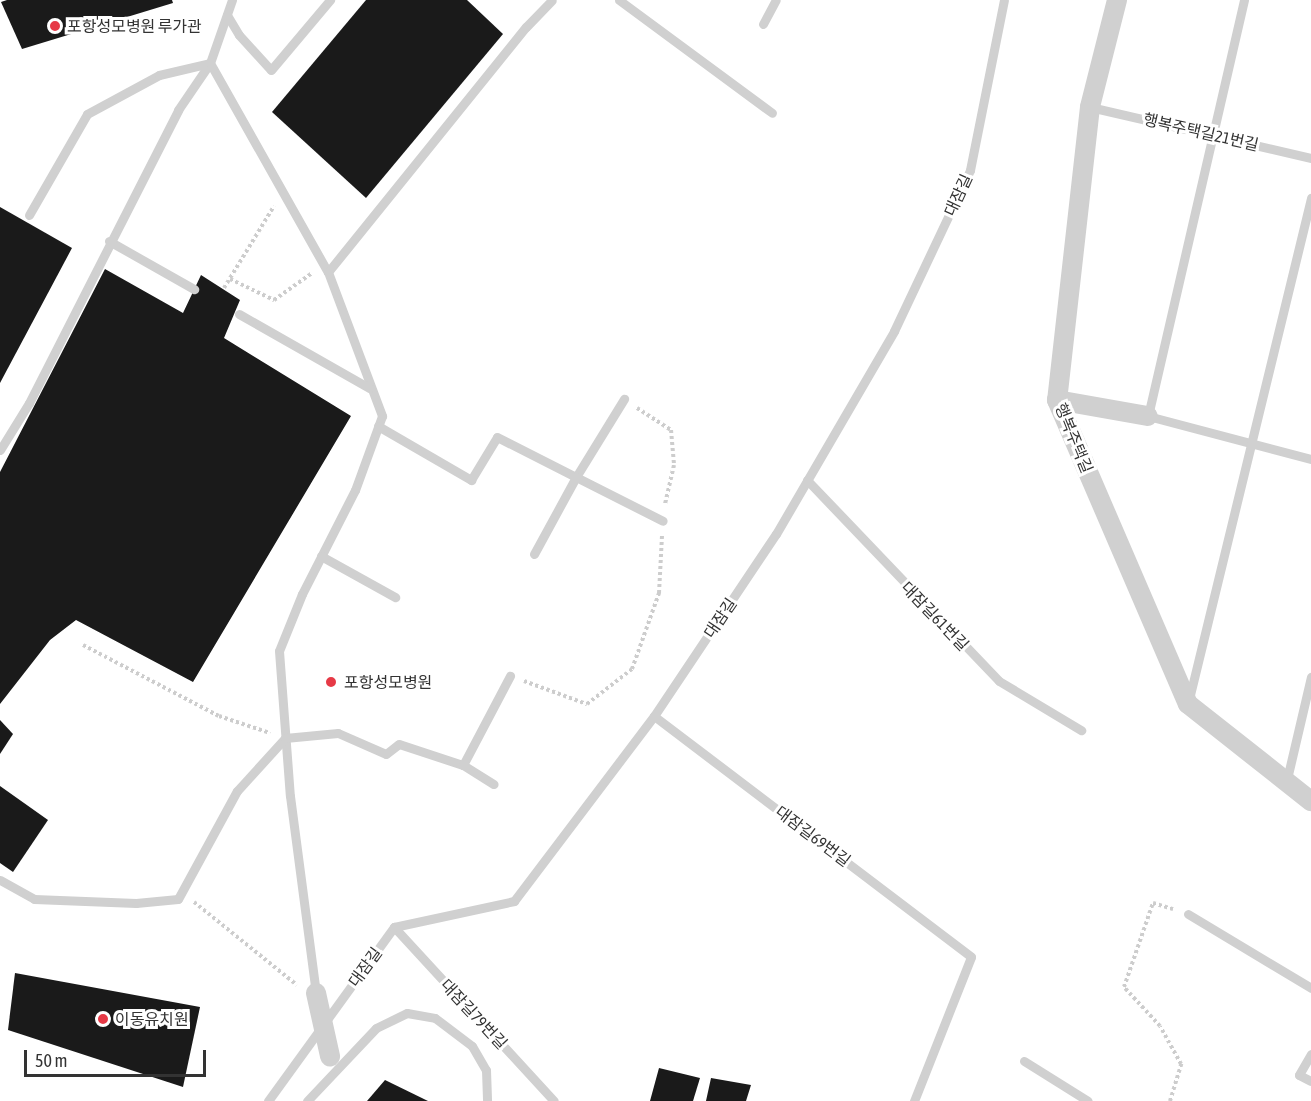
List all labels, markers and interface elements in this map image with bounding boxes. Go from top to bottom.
place label: 포항성모병원 루가관 [67,16,202,36]
marker: 포항성모병원 루가관 [48,19,62,33]
street label: 행복주택길21번길 [1141,109,1261,155]
street label: 대잠길 [940,171,976,219]
street label: 행복주택길 [1051,400,1097,476]
street label: 대잠길61번길 [897,577,973,655]
street label: 대잠길 [700,594,740,642]
place label: 포항성모병원 [344,672,432,692]
marker: 포항성모병원 [322,673,340,691]
street label: 대잠길69번길 [772,802,854,870]
street label: 대잠길 [344,943,386,991]
street label: 대잠길79번길 [437,975,511,1053]
place label: 이동유치원 [115,1009,189,1029]
marker: 이동유치원 [96,1012,110,1026]
scale bar [27,1038,208,1076]
text: 50 m [35,1050,67,1071]

